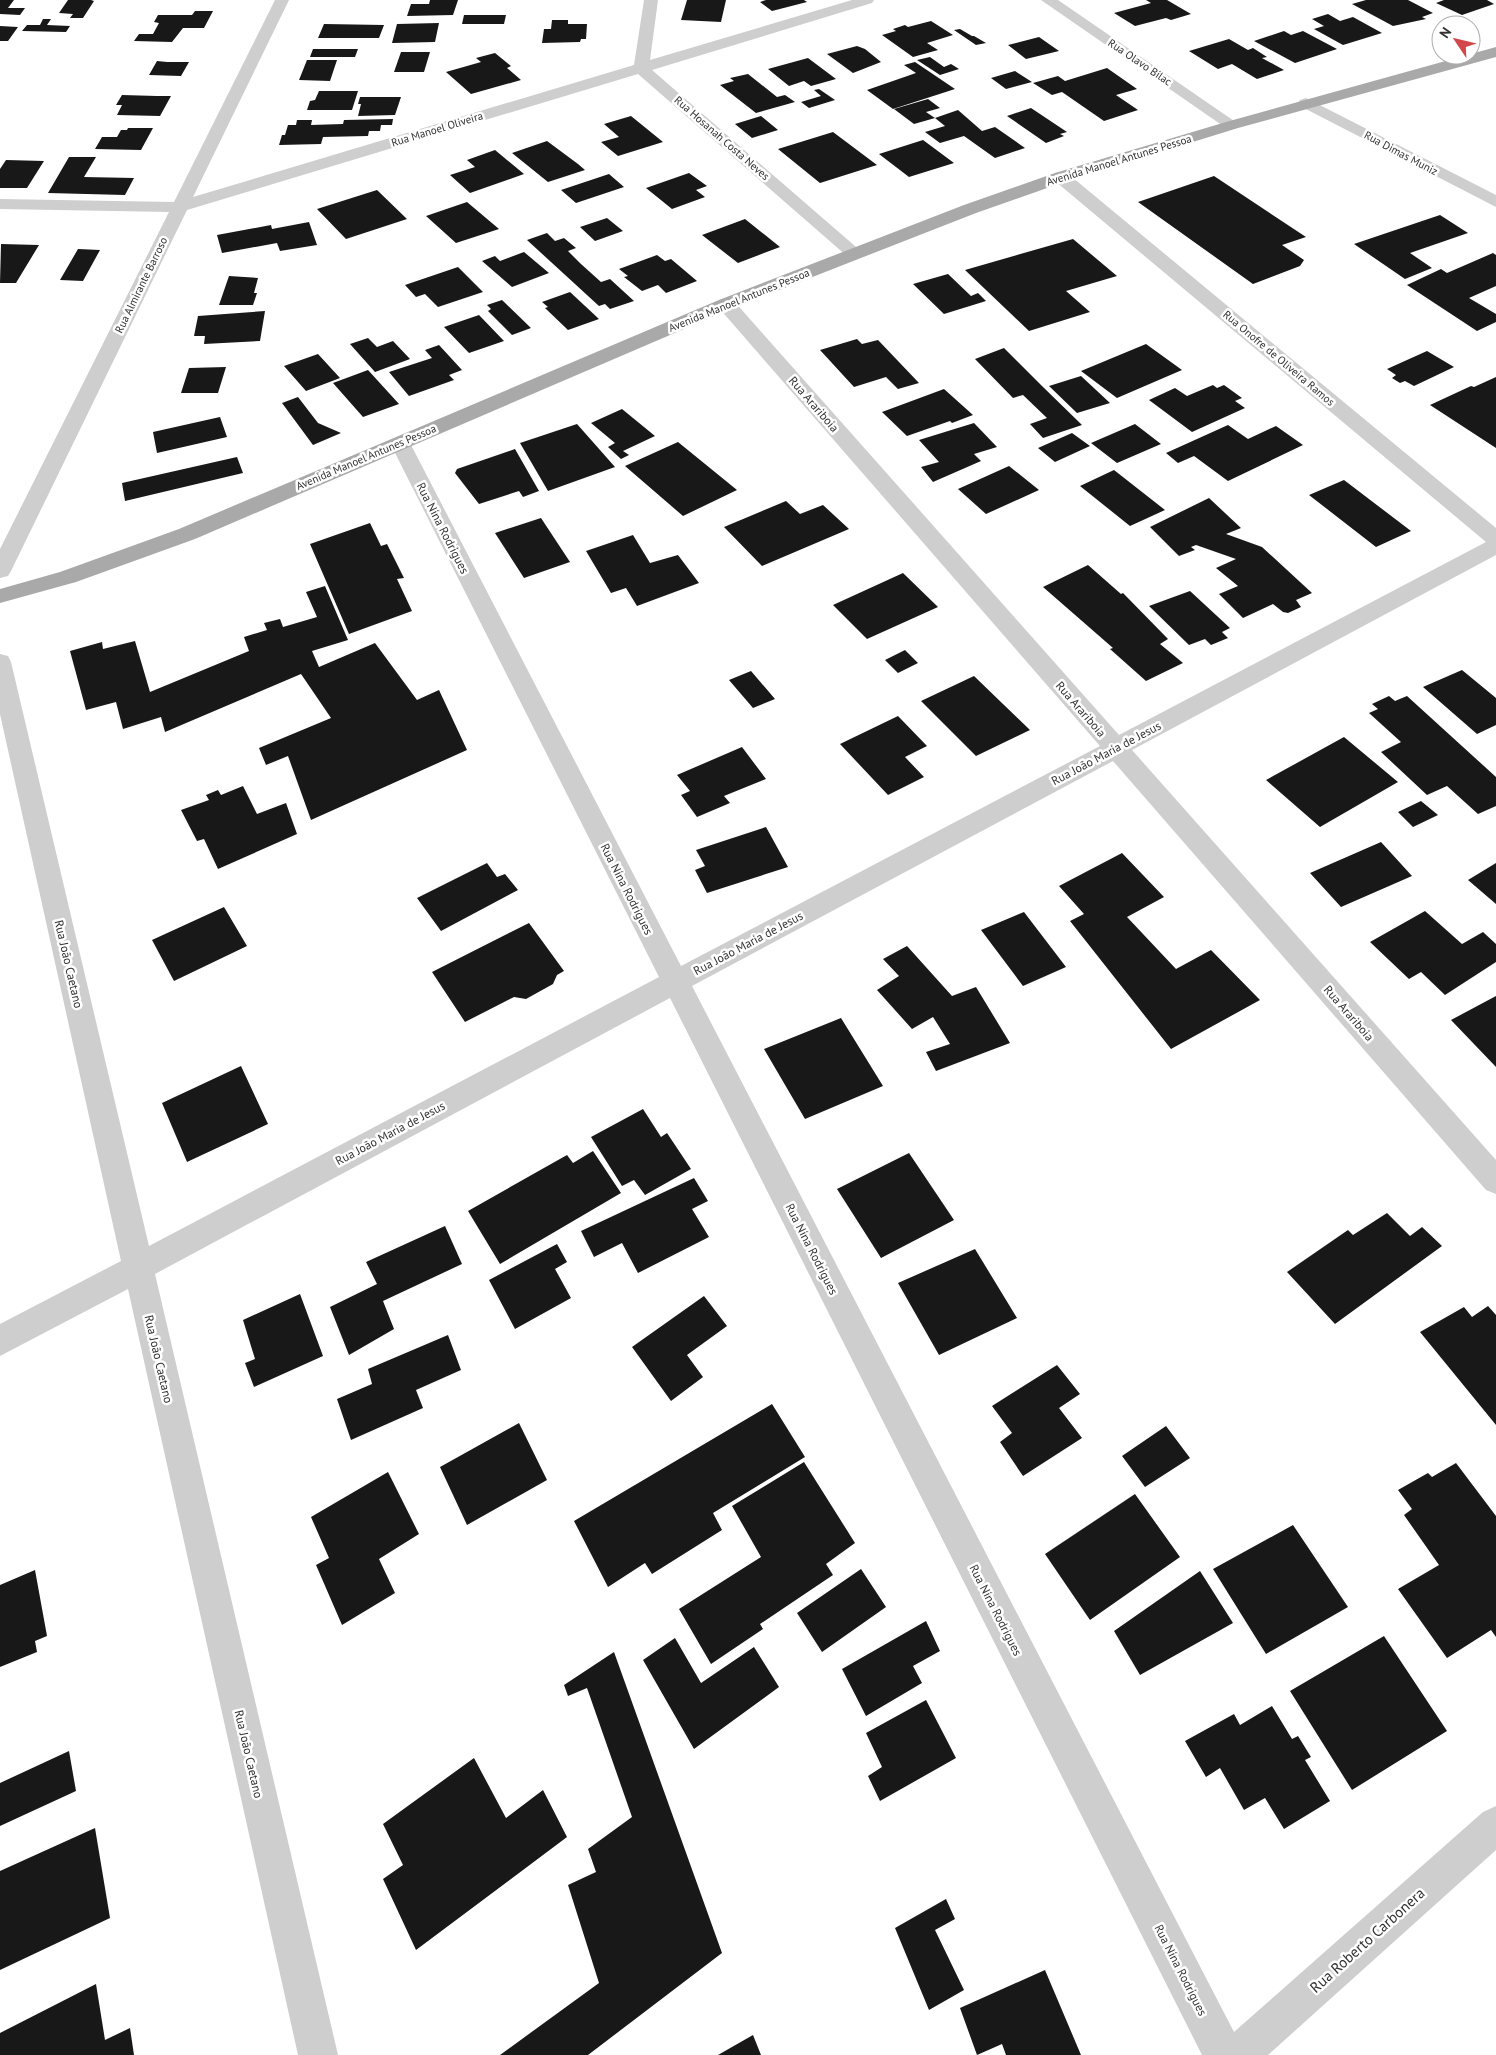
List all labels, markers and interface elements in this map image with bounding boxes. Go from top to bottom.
north arrow [1431,15,1481,65]
text: N [1435,24,1455,41]
street label: Rua Olavo Bilac [1105,36,1175,89]
street label: Rua Hosanah Costa Neves [672,93,773,183]
street label: Rua Manoel Oliveira [389,108,485,150]
street label: Rua Dimas Muniz [1362,128,1440,178]
street label: Avenida Manoel Antunes Pessoa [1045,131,1193,189]
street label: Rua Almirante Barroso [112,235,170,335]
street label: Avenida Manoel Antunes Pessoa [666,265,812,335]
street label: Rua Onofre de Oliveira Ramos [1220,307,1338,409]
street label: Rua Arariboia [786,373,842,435]
street label: Avenida Manoel Antunes Pessoa [294,421,438,493]
street label: Rua Nina Rodrigues [414,480,472,576]
street label: Rua Arariboia [1053,678,1109,740]
street label: Rua João Maria de Jesus [1049,718,1163,788]
street label: Rua Nina Rodrigues [598,841,656,937]
street label: Rua João Maria de Jesus [691,908,805,978]
street label: Rua João Caetano [52,919,86,1009]
street label: Rua Arariboia [1321,982,1377,1044]
street label: Rua João Maria de Jesus [333,1098,447,1168]
street label: Rua Nina Rodrigues [783,1201,841,1297]
street label: Rua João Caetano [142,1314,176,1404]
street label: Rua Nina Rodrigues [967,1562,1025,1658]
street label: Rua João Caetano [232,1709,266,1799]
street label: Rua Roberto Carbonera [1306,1883,1428,1997]
street label: Rua Nina Rodrigues [1152,1922,1210,2018]

